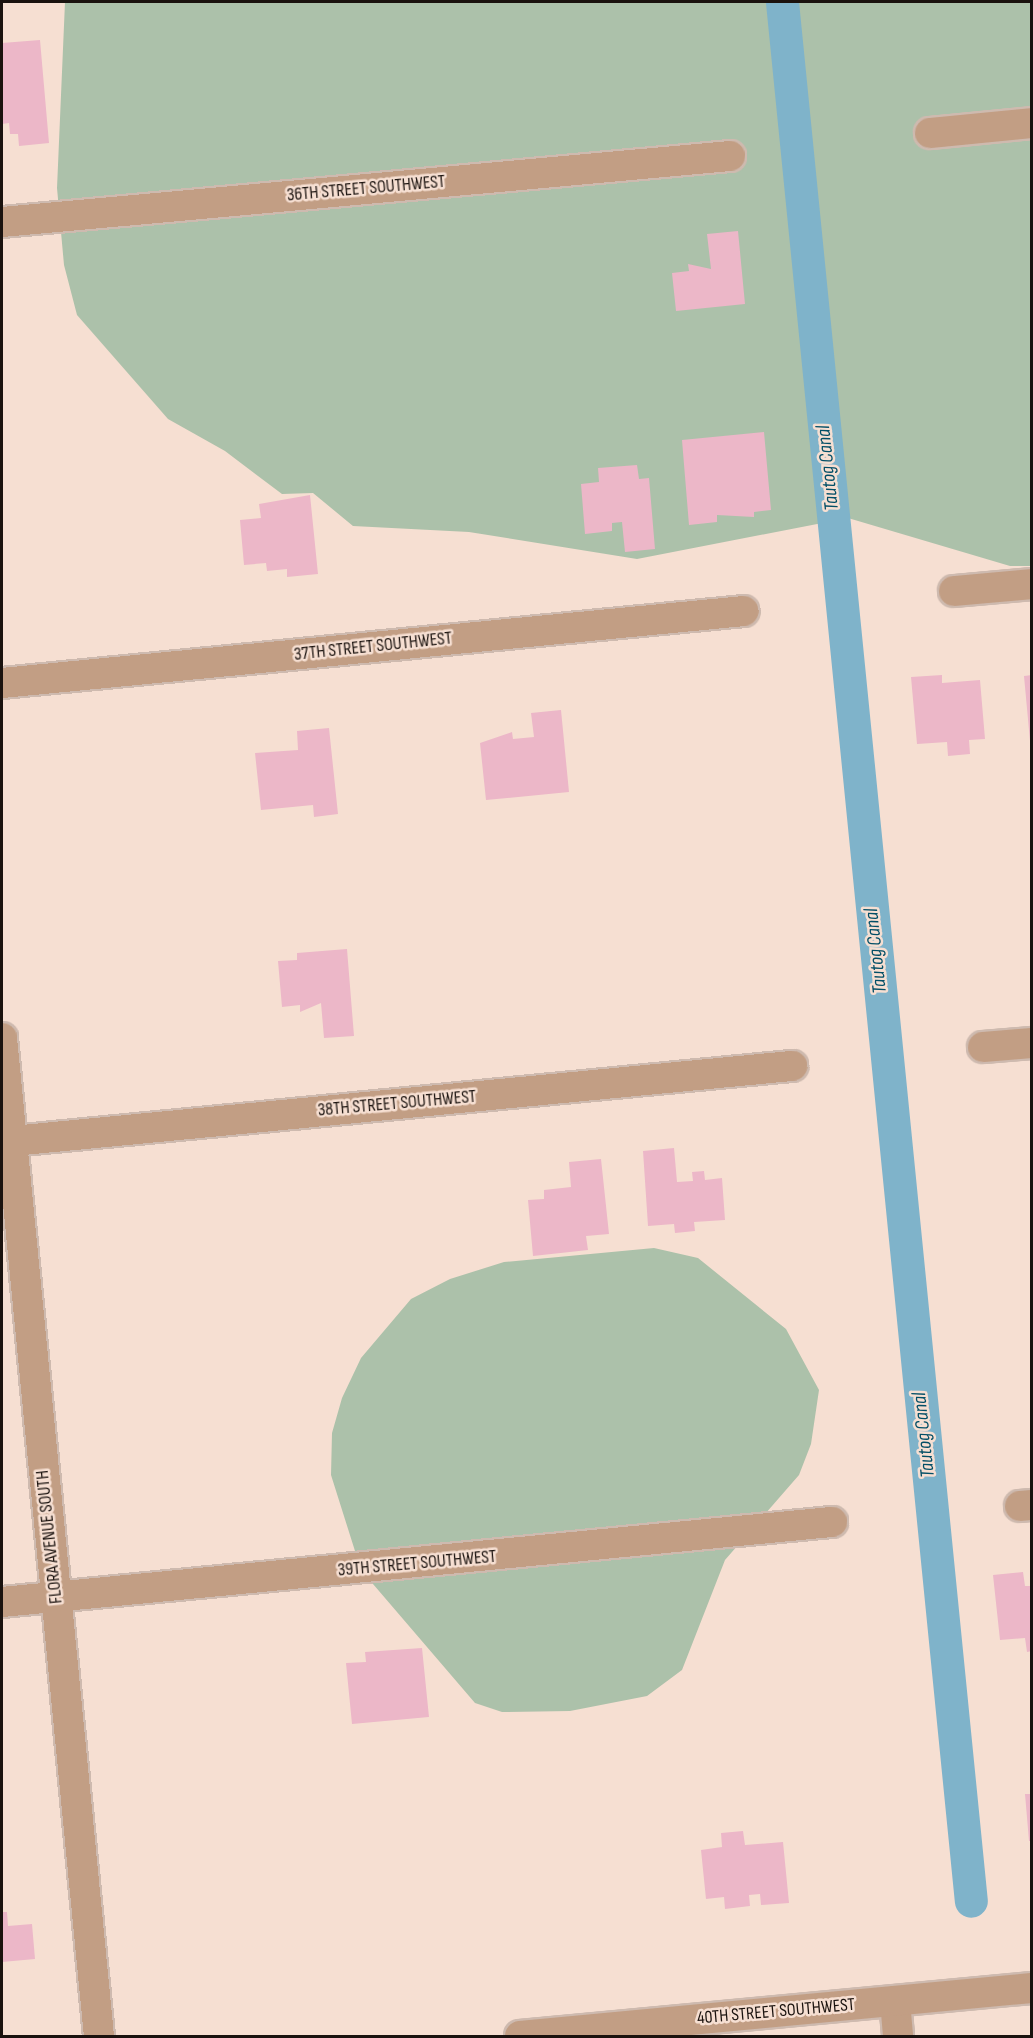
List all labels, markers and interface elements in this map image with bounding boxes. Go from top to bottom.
street label: 36TH STREET SOUTHWEST [286,171,446,207]
water label: Tautog Canal [812,424,844,512]
street label: 37TH STREET SOUTHWEST [293,628,453,666]
water label: Tautog Canal [860,907,892,995]
street label: 38TH STREET SOUTHWEST [317,1086,477,1122]
water label: Tautog Canal [908,1391,940,1479]
street label: FLORA AVENUE SOUTH [32,1469,68,1605]
street label: 39TH STREET SOUTHWEST [337,1546,497,1582]
street label: 40TH STREET SOUTHWEST [696,1994,856,2030]

